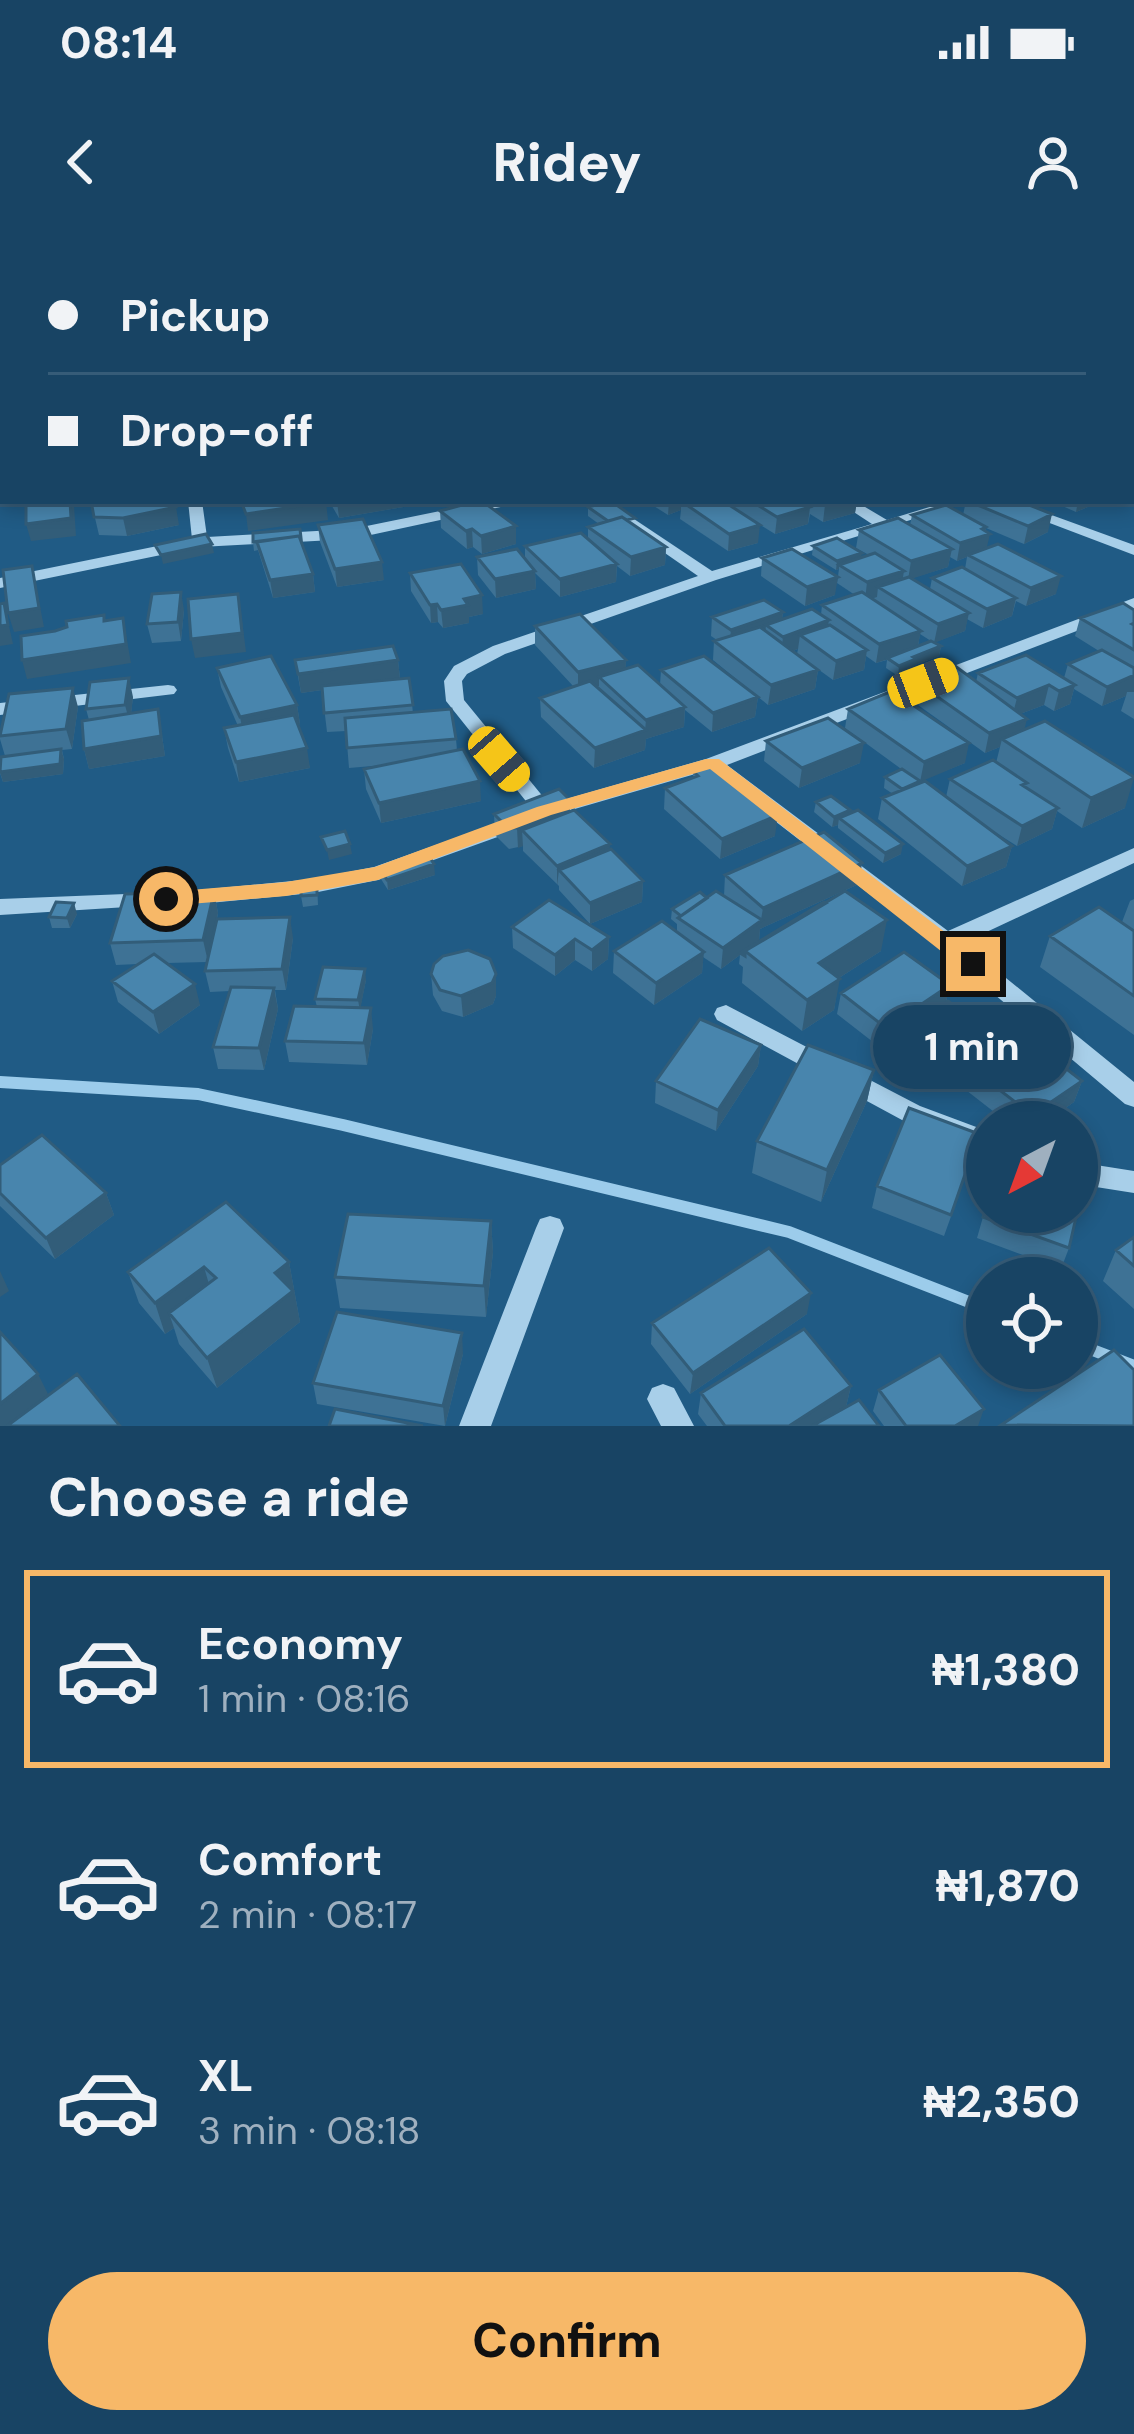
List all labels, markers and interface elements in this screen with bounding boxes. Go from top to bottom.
text: 08:14 [60,13,177,72]
text: Ridey [493,127,641,198]
icon: back [48,129,114,195]
icon: person [1020,129,1086,195]
text: Pickup [120,286,270,345]
text: Drop-off [120,401,314,460]
car [883,653,963,713]
car [462,720,536,798]
route start [139,872,193,926]
route end [946,937,1000,991]
callout: 1 min [874,1006,1072,1090]
text: 1 min [924,1021,1020,1072]
north arrow [966,1101,1098,1233]
map controls [966,1101,1098,1389]
button: locate [966,1257,1098,1389]
text: Choose a ride [48,1462,410,1533]
text: Economy [198,1614,403,1673]
icon: car [54,1615,162,1723]
text: ₦1,380 [932,1640,1080,1699]
text: 1 min · 08:16 [198,1673,410,1724]
text: Comfort [198,1830,382,1889]
icon: car [54,1831,162,1939]
text: ₦1,870 [936,1856,1080,1915]
text: 2 min · 08:17 [198,1889,417,1940]
text: XL [198,2046,253,2105]
icon: car [54,2047,162,2155]
text: ₦2,350 [923,2072,1080,2131]
text: 3 min · 08:18 [198,2105,421,2156]
button: Confirm [48,2272,1086,2410]

